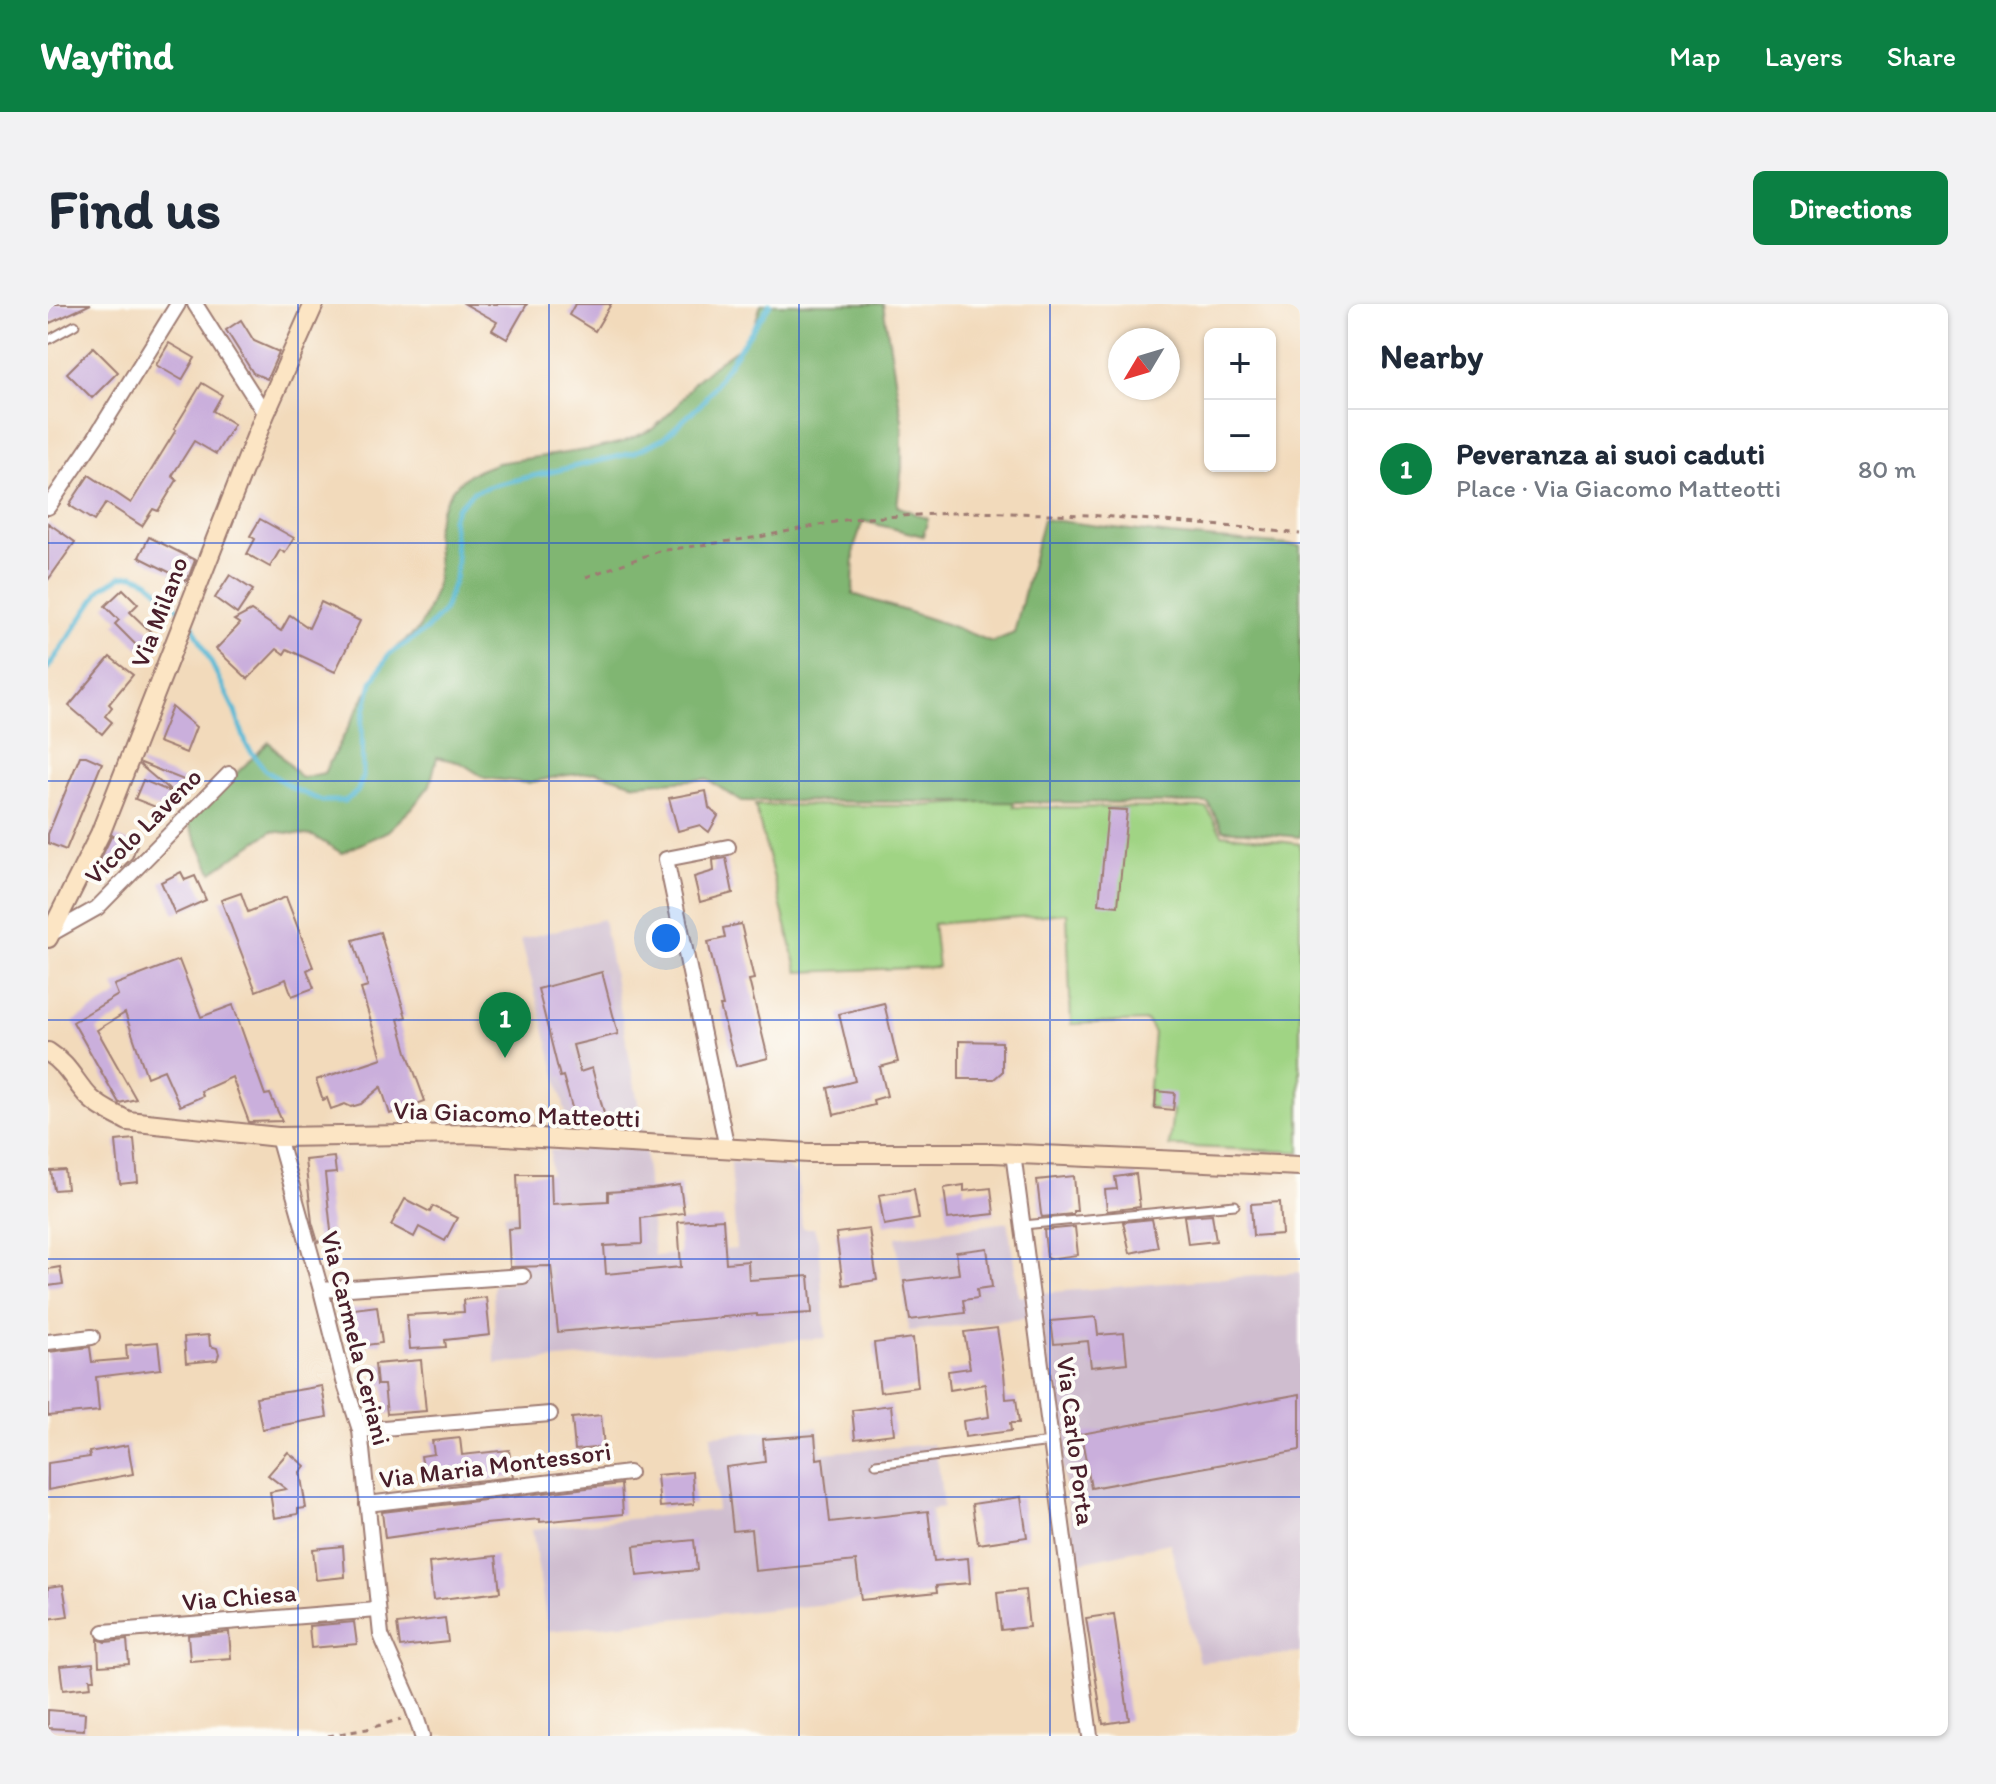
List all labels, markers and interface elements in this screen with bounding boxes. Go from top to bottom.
text: Wayfind [40,33,173,79]
text: Map [1669,39,1721,73]
text: Layers [1765,39,1843,73]
text: Share [1887,39,1956,73]
button: Directions [1753,171,1948,245]
text: Find us [48,175,221,242]
north arrow [1108,328,1180,400]
map controls [1204,328,1276,472]
button: + [1204,328,1276,400]
text: Nearby [1380,336,1483,377]
button: − [1204,400,1276,472]
text: Peveranza ai suoi caduti [1456,435,1765,472]
text: 1 [1400,453,1412,485]
text: 80 m [1858,453,1916,485]
text: Place · Via Giacomo Matteotti [1456,472,1781,504]
street label: Via Milano [123,552,195,672]
street label: Vicolo Laveno [78,761,208,891]
your location [646,918,686,958]
pin: 1 [479,992,531,1058]
street label: Via Giacomo Matteotti [393,1094,641,1134]
street label: Via Carmela Ceriani [314,1227,398,1449]
street label: Via Carlo Porta [1050,1355,1102,1528]
street label: Via Maria Montessori [377,1435,613,1495]
street label: Via Chiesa [180,1576,298,1618]

